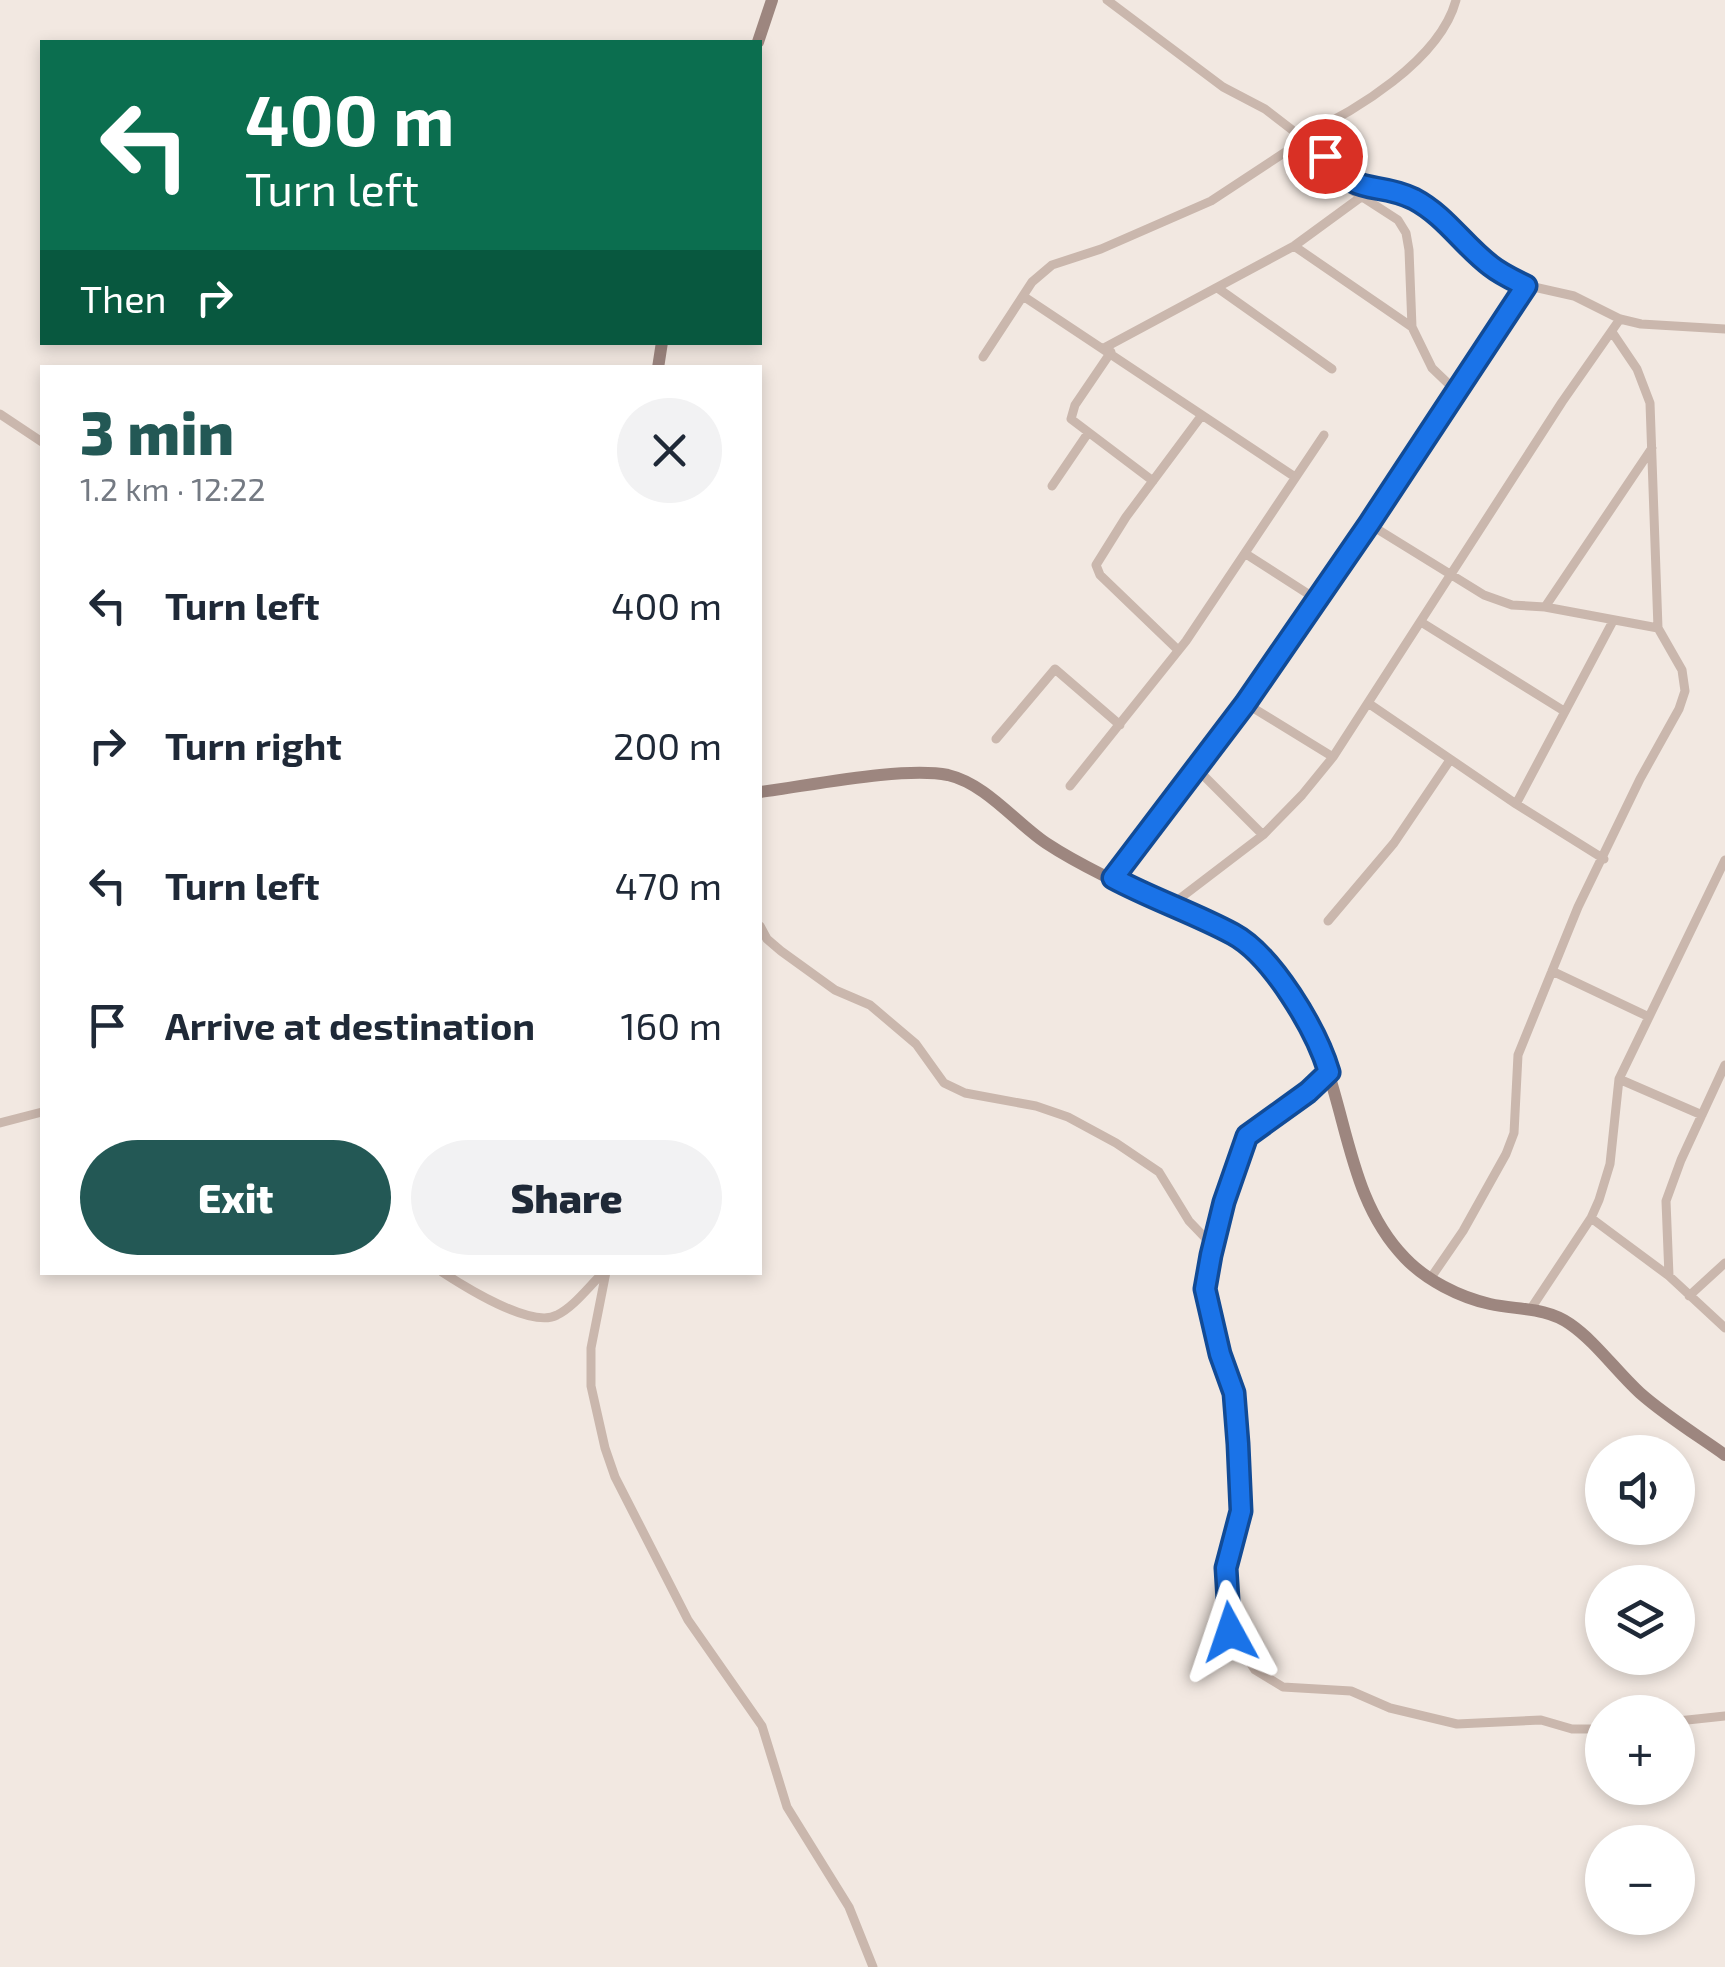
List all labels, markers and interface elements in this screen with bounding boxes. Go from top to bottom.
text: 400 m [245,76,455,160]
icon: left [80,80,210,210]
pin [1283,114,1368,199]
icon: arrive [1298,129,1353,184]
text: Turn left [245,161,419,215]
icon: right [187,270,242,325]
text: Then [80,275,167,321]
text: 3 min [80,395,234,467]
button: close [617,398,722,503]
text: 1.2 km · 12:22 [80,469,266,507]
icon: left [80,578,135,633]
text: Turn left [165,582,320,628]
text: 400 m [611,582,722,628]
icon: right [80,718,135,773]
text: Turn right [165,722,342,768]
text: 200 m [613,722,722,768]
icon: left [80,858,135,913]
text: Turn left [165,862,320,908]
text: 470 m [614,862,722,908]
icon: arrive [80,998,135,1053]
text: Arrive at destination [165,1002,535,1048]
text: 160 m [620,1002,722,1048]
button: Exit [80,1140,391,1255]
button: Share [411,1140,722,1255]
map controls [1585,1435,1695,1935]
button: sound [1585,1435,1695,1545]
button: layers [1585,1565,1695,1675]
position arrow [1178,1580,1282,1684]
button: + [1585,1695,1695,1805]
button: − [1585,1825,1695,1935]

